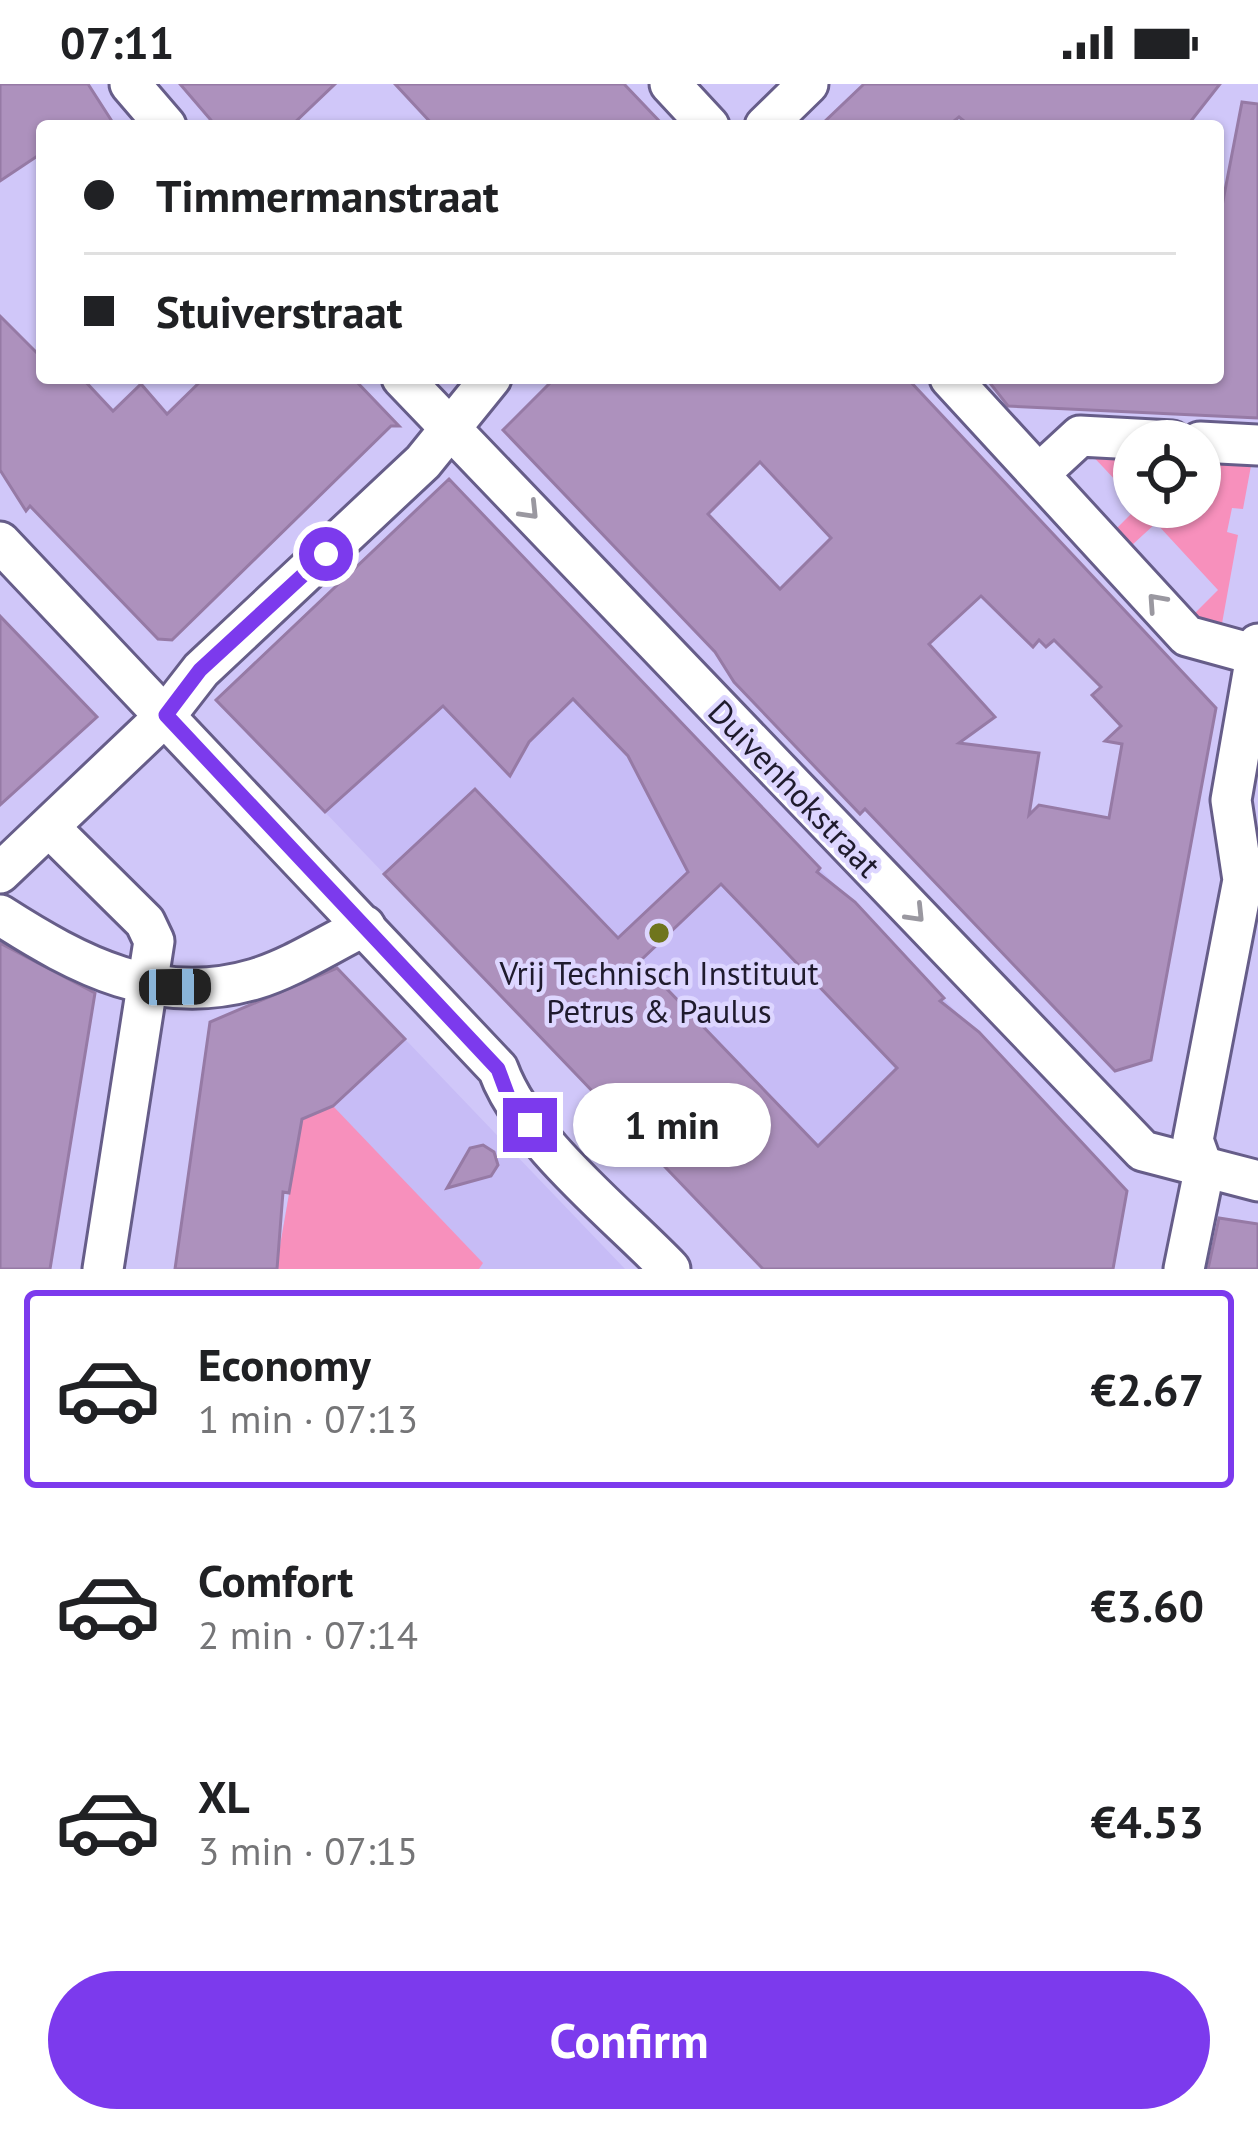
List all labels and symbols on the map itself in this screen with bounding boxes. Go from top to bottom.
one-way arrow [516,497,538,519]
route start [299,527,353,581]
one-way arrow [1149,594,1170,615]
street label: Duivenhokstraat [700,690,890,886]
one-way arrow [902,900,924,922]
marker: Vrij Technisch Instituut Petrus & Paulus [646,920,672,946]
place label: Vrij Technisch Instituut Petrus & Paulus [498,951,819,1032]
car [139,968,211,1006]
callout: 1 min [572,1083,770,1167]
route end [503,1098,557,1152]

